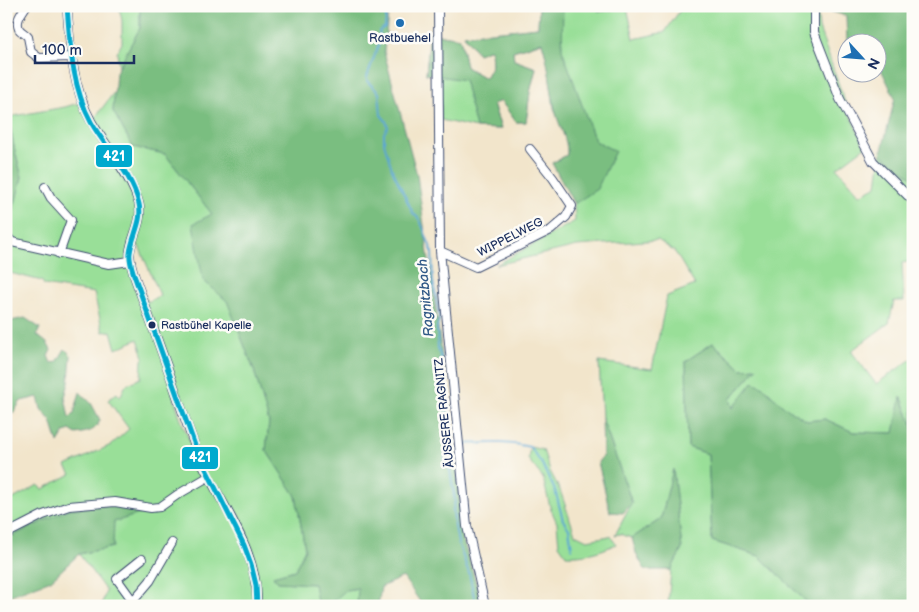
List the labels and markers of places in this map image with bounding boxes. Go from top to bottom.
marker: Rastbuehel [394,17,406,29]
place label: Rastbuehel [369,31,431,46]
place label: Rastbühel Kapelle [161,319,252,332]
marker: Rastbühel Kapelle [147,320,157,330]

